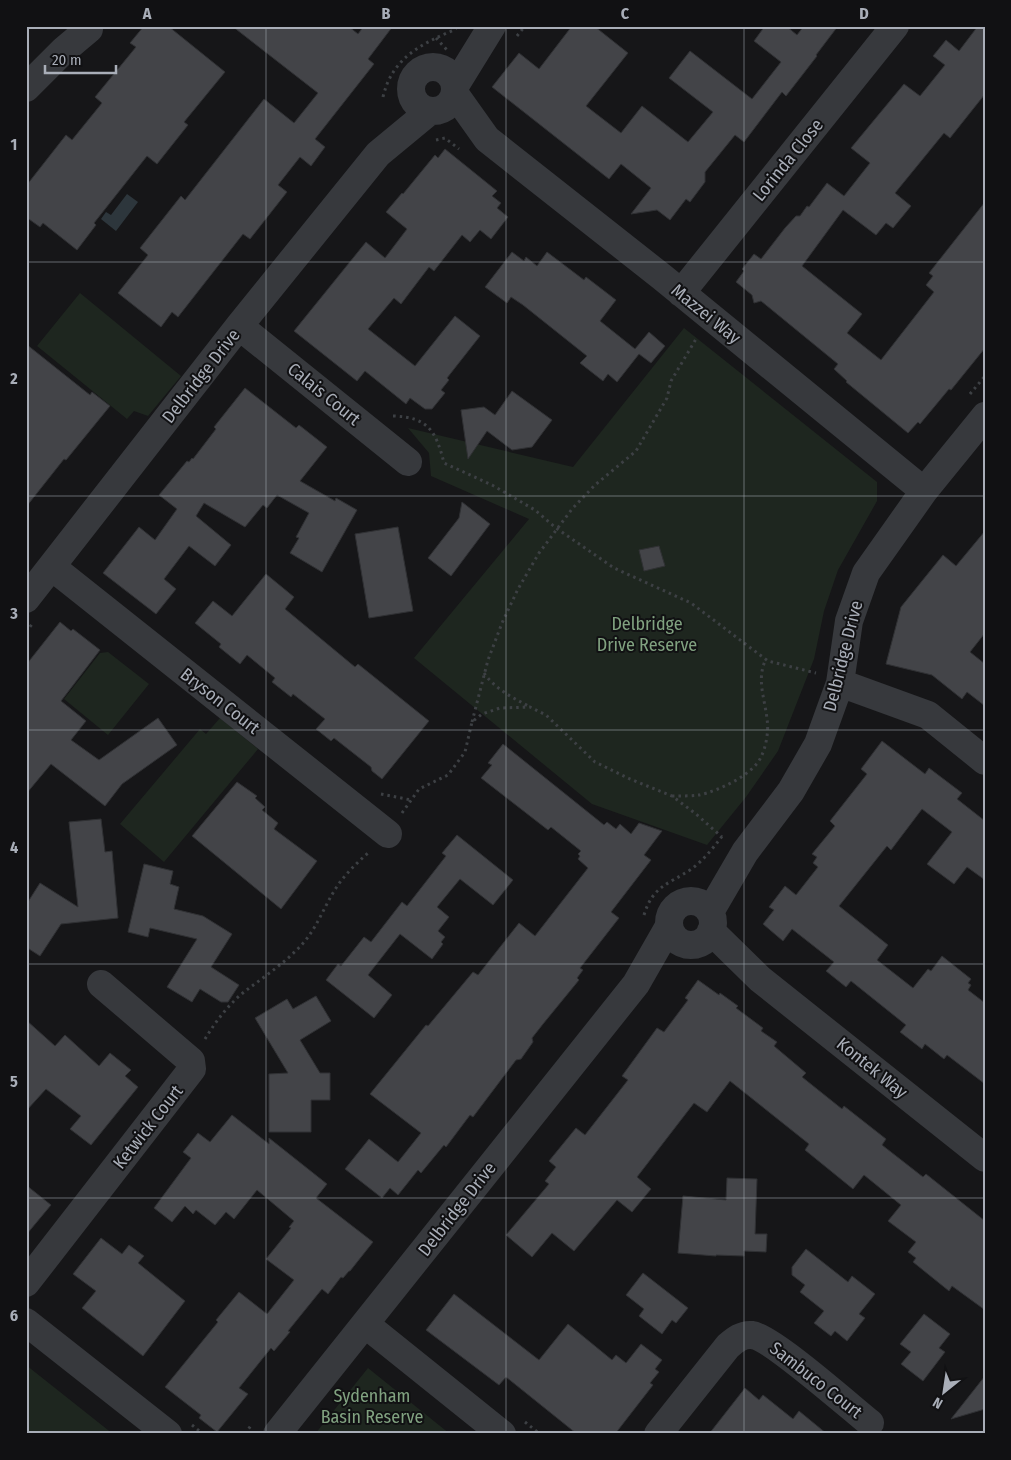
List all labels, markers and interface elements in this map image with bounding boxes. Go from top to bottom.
text: A [142,4,152,23]
text: B [382,4,391,23]
text: C [621,4,630,23]
text: D [859,4,869,23]
scale bar [45,42,116,74]
text: 20 m [52,51,82,69]
street label: Lorinda Close [748,114,828,206]
text: 1 [11,135,17,154]
street label: Mazzei Way [667,279,745,349]
street label: Delbridge Drive [157,324,245,428]
street label: Calais Court [283,358,365,430]
text: 2 [9,369,18,388]
street label: Delbridge Drive [819,598,867,714]
text: 3 [9,604,18,623]
park label: Delbridge Drive Reserve [597,613,697,656]
street label: Bryson Court [176,663,264,739]
text: 4 [10,838,18,857]
street label: Kontek Way [832,1033,912,1103]
text: 5 [10,1072,18,1091]
street label: Ketwick Court [108,1081,188,1173]
street label: Delbridge Drive [413,1157,501,1261]
text: 6 [10,1306,18,1325]
street label: Sambuco Court [765,1337,867,1423]
north arrow [918,1368,968,1418]
park label: Sydenham Basin Reserve [321,1385,423,1428]
text: N [930,1393,946,1412]

